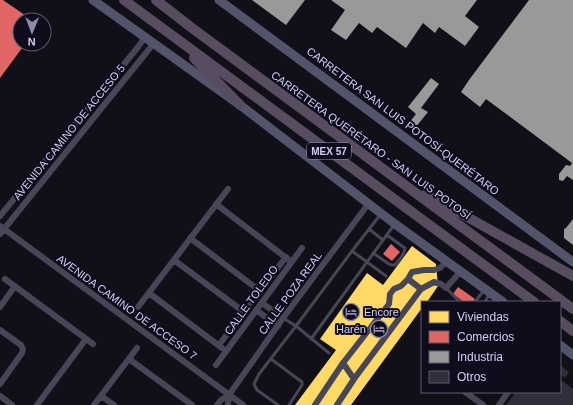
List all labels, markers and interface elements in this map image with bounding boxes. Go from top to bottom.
north arrow [12,12,52,52]
text: N [28,36,36,48]
street label: CARRETERA SAN LUIS POTOSÍ-QUERÉTARO [305,45,502,197]
street label: AVENIDA CAMINO DE ACCESO 5 [11,62,127,202]
street label: CARRETERA QUERÉTARO - SAN LUIS POTOSÍ [269,69,474,222]
road number: MEX 57 [307,143,351,159]
street label: CALLE POZA REAL [256,249,324,337]
street label: AVENIDA CAMINO DE ACCESO 7 [55,252,199,362]
street label: CALLE TOLEDO [222,263,280,337]
legend [421,301,561,393]
hotel icon: Encore [341,302,361,322]
place label: Encore [364,306,399,318]
text: Viviendas [457,310,509,324]
hotel icon: Harén [369,319,389,339]
place label: Harén [336,323,366,335]
text: Comercios [457,330,514,344]
text: Industria [457,350,503,364]
text: Otros [457,370,486,384]

